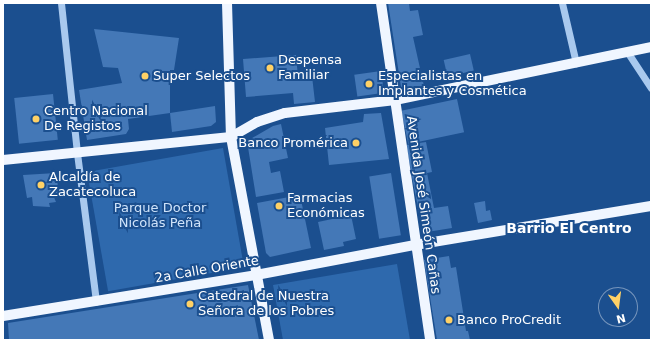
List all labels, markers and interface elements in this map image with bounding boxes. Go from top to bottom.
place label: Despensa Familiar [278,53,342,84]
marker: Despensa Familiar [265,63,275,73]
place label: Super Selectos [153,68,250,84]
place label: Especialistas en Implantes y Cosmética [378,69,527,100]
marker: Super Selectos [140,71,150,81]
marker: Especialistas en Implantes y Cosmética [363,78,375,90]
place label: Centro Nacional De Registos [44,104,148,135]
marker: Centro Nacional De Registos [31,114,41,124]
street label: Avenida José Simeón Cañas [403,115,443,295]
place label: Banco Promérica [238,135,348,151]
marker: Banco Promérica [351,138,361,148]
place label: Alcaldía de Zacatecoluca [49,170,136,201]
marker: Alcaldía de Zacatecoluca [36,180,46,190]
place label: Farmacias Económicas [287,191,365,222]
park label: Parque Doctor Nicolás Peña [114,201,206,232]
marker: Farmacias Económicas [274,201,284,211]
district label: Barrio El Centro [506,220,632,236]
street label: 2a Calle Oriente [154,253,260,287]
north arrow [598,287,638,327]
place label: Catedral de Nuestra Señora de los Pobres [198,289,334,320]
marker: Catedral de Nuestra Señora de los Pobres [185,299,195,309]
text: N [615,311,627,326]
place label: Banco ProCredit [457,312,561,328]
marker: Banco ProCredit [444,315,454,325]

